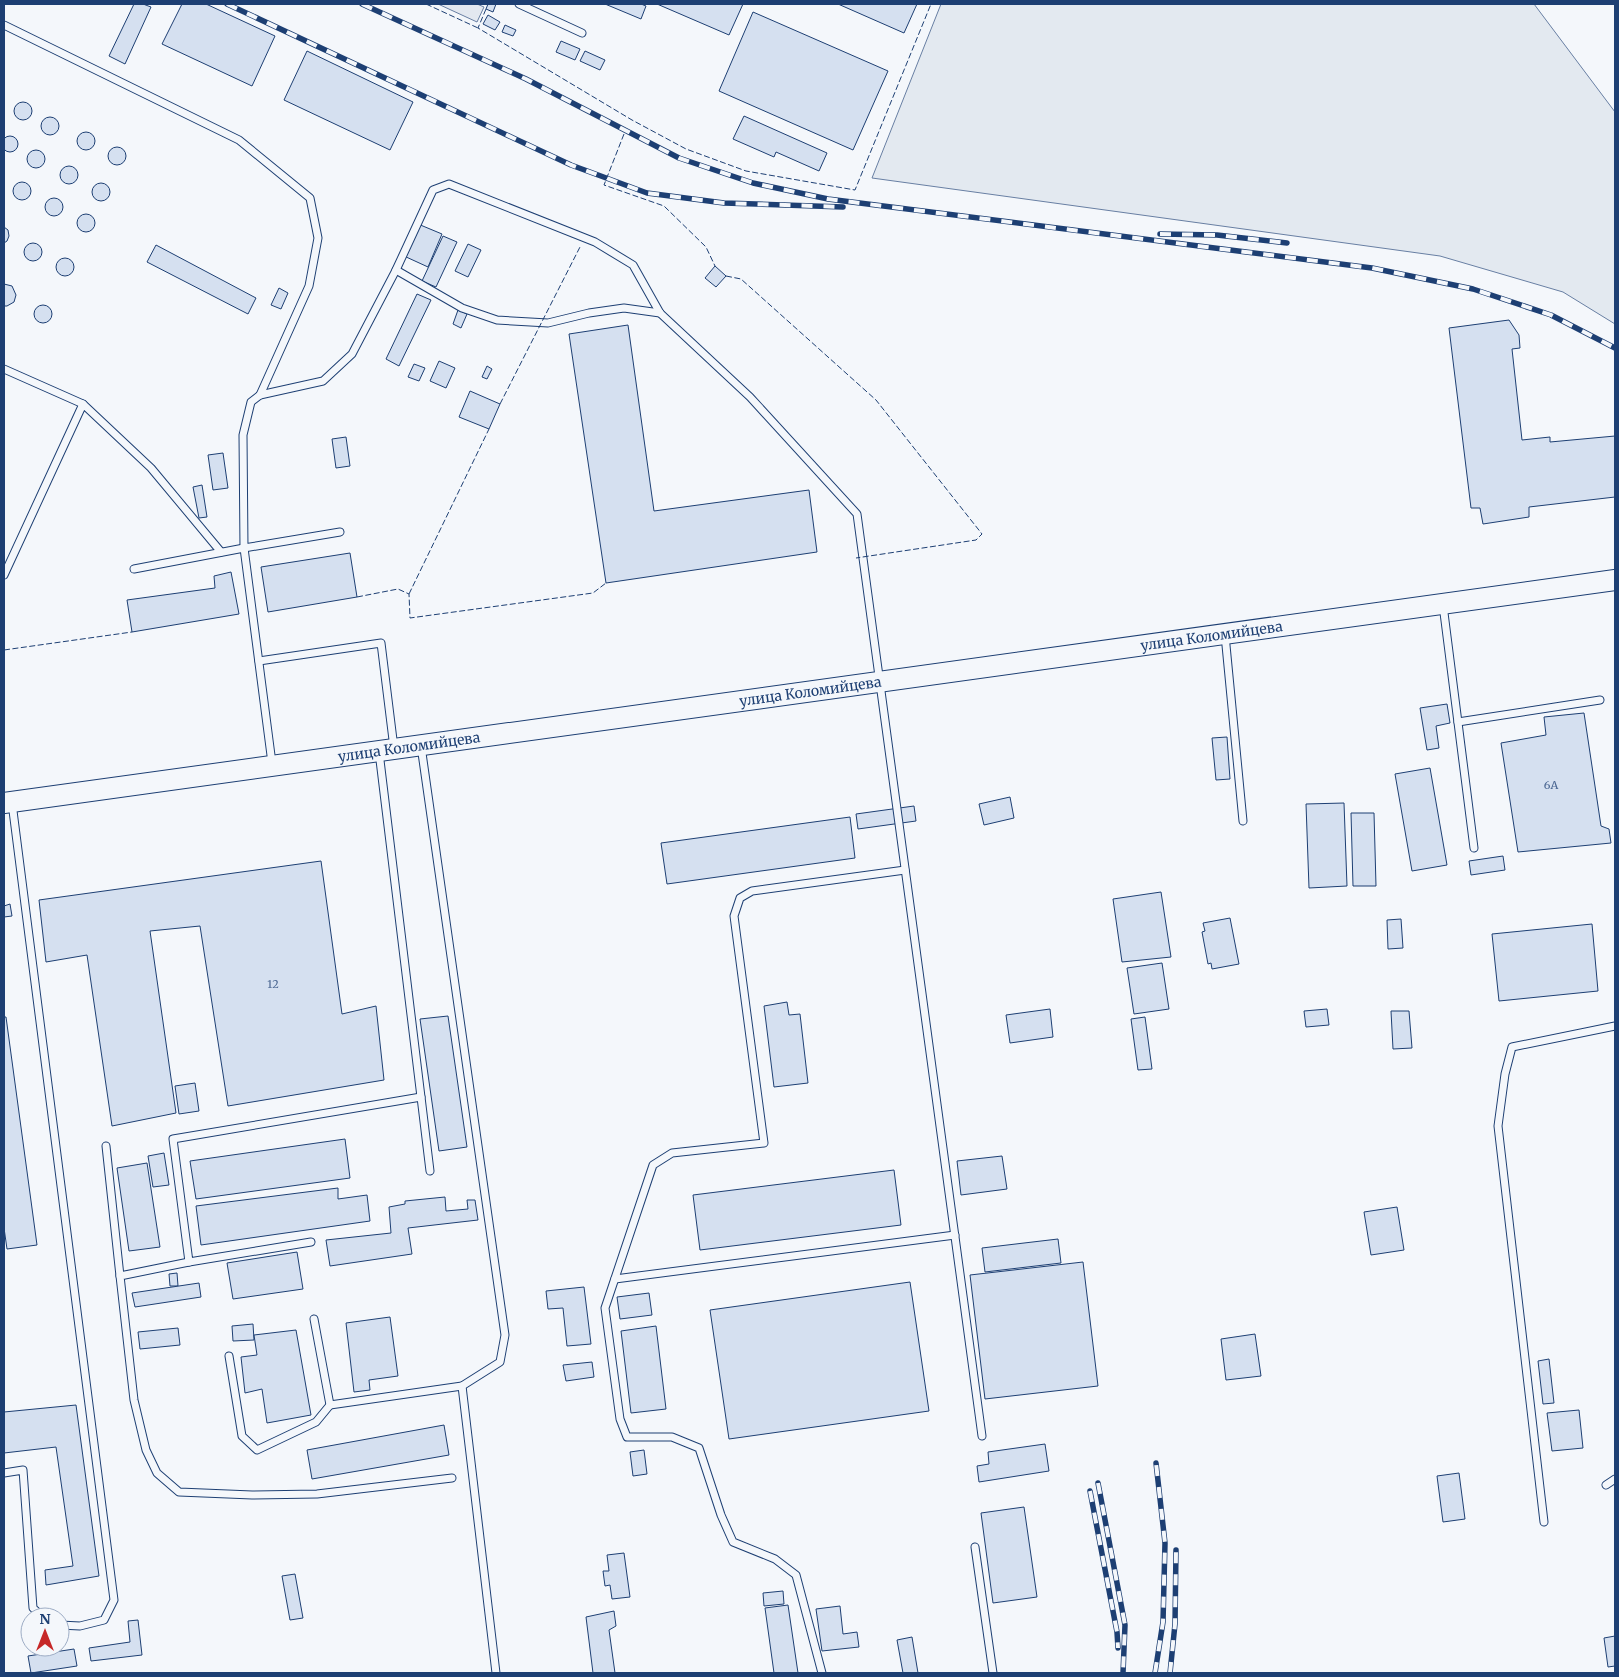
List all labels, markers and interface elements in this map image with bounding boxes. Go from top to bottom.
street label: улица Коломийцева [1139,617,1284,655]
street label: улица Коломийцева [738,673,883,710]
street label: улица Коломийцева [337,728,482,766]
house number: 6А [1544,778,1558,792]
house number: 12 [267,977,279,991]
north arrow [20,1607,70,1657]
text: N [39,1610,51,1628]

